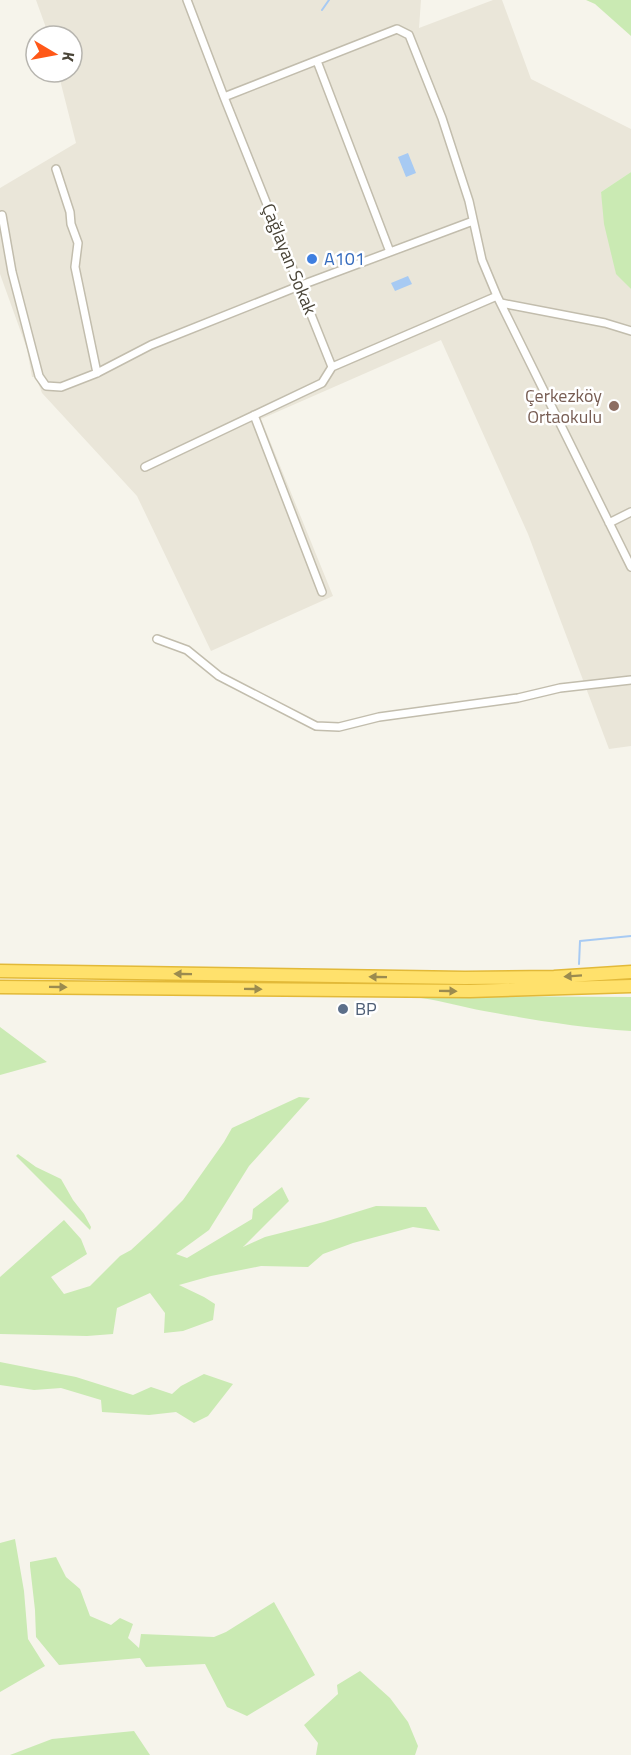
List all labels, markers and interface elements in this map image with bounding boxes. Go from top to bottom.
north arrow [24,24,84,84]
text: K [56,50,81,64]
street label: Çağlayan Sokak [255,199,324,319]
place label: A101 [324,245,365,272]
marker: A101 [305,252,319,266]
place label: Çerkezköy Ortaokulu [525,382,602,430]
marker: Çerkezköy Ortaokulu [607,399,621,413]
one-way arrow [173,969,192,979]
one-way arrow [563,971,582,981]
one-way arrow [368,972,387,982]
one-way arrow [49,982,68,992]
one-way arrow [244,984,263,994]
one-way arrow [439,986,458,996]
place label: BP [355,995,377,1022]
marker: BP [336,1002,350,1016]

